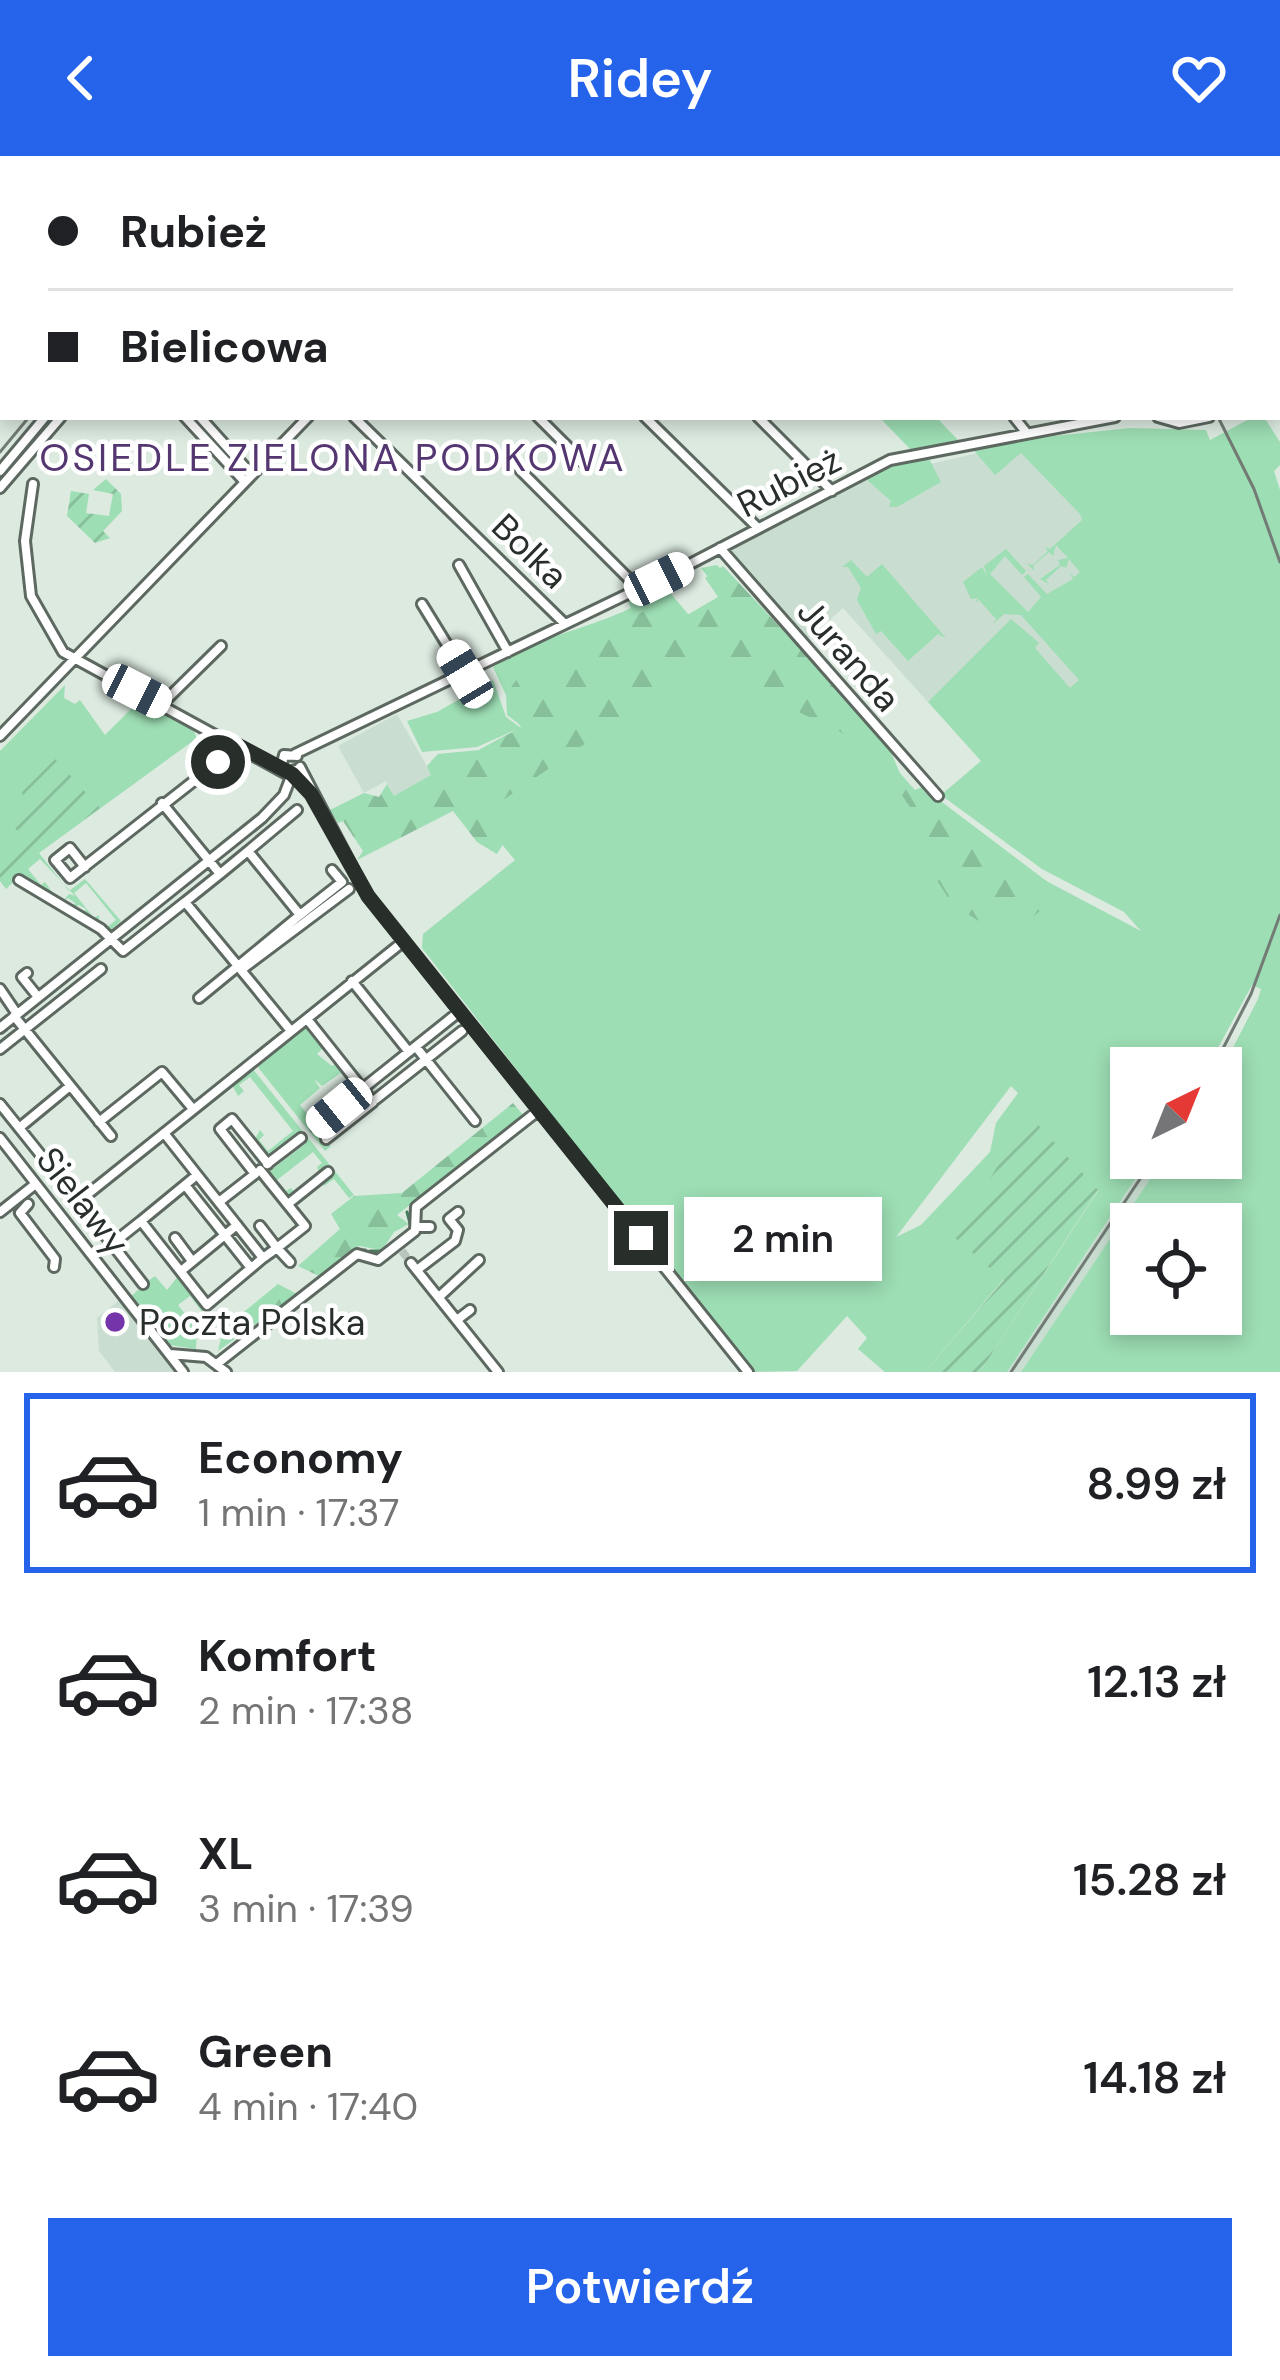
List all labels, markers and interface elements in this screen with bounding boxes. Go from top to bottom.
text: Ridey [567,43,713,114]
icon: back [48,45,114,111]
icon: heart [1166,45,1232,111]
text: Rubież [120,202,267,261]
text: Bielicowa [120,317,329,376]
district label: OSIEDLE ZIELONA PODKOWA [39,432,627,483]
street label: Rubież [729,436,849,528]
street label: Bolka [482,503,578,599]
car [619,547,699,611]
street label: Juranda [787,589,911,721]
car [431,634,499,714]
car [97,659,177,723]
route start [191,735,245,789]
north arrow [1110,1047,1242,1179]
map controls [1110,1047,1242,1335]
car [300,1071,378,1145]
street label: Sielawy [26,1137,140,1265]
callout: 2 min [683,1196,881,1280]
button: locate [1110,1203,1242,1335]
route end [614,1211,668,1265]
text: 2 min [732,1213,834,1264]
place label: Poczta Polska [139,1299,365,1346]
marker: Poczta Polska [102,1309,128,1335]
text: Economy [198,1428,403,1487]
icon: car [54,1429,162,1537]
text: 8.99 zł [1086,1454,1226,1513]
text: 1 min · 17:37 [198,1487,400,1538]
text: Komfort [198,1626,376,1685]
icon: car [54,1627,162,1735]
text: 12.13 zł [1087,1652,1226,1711]
text: 2 min · 17:38 [198,1685,413,1736]
text: XL [198,1824,253,1883]
icon: car [54,1825,162,1933]
text: 15.28 zł [1073,1850,1226,1909]
text: 3 min · 17:39 [198,1883,414,1934]
text: Green [198,2022,333,2081]
icon: car [54,2023,162,2131]
text: 14.18 zł [1083,2048,1226,2107]
text: 4 min · 17:40 [198,2081,418,2132]
button: Potwierdź [48,2218,1232,2356]

